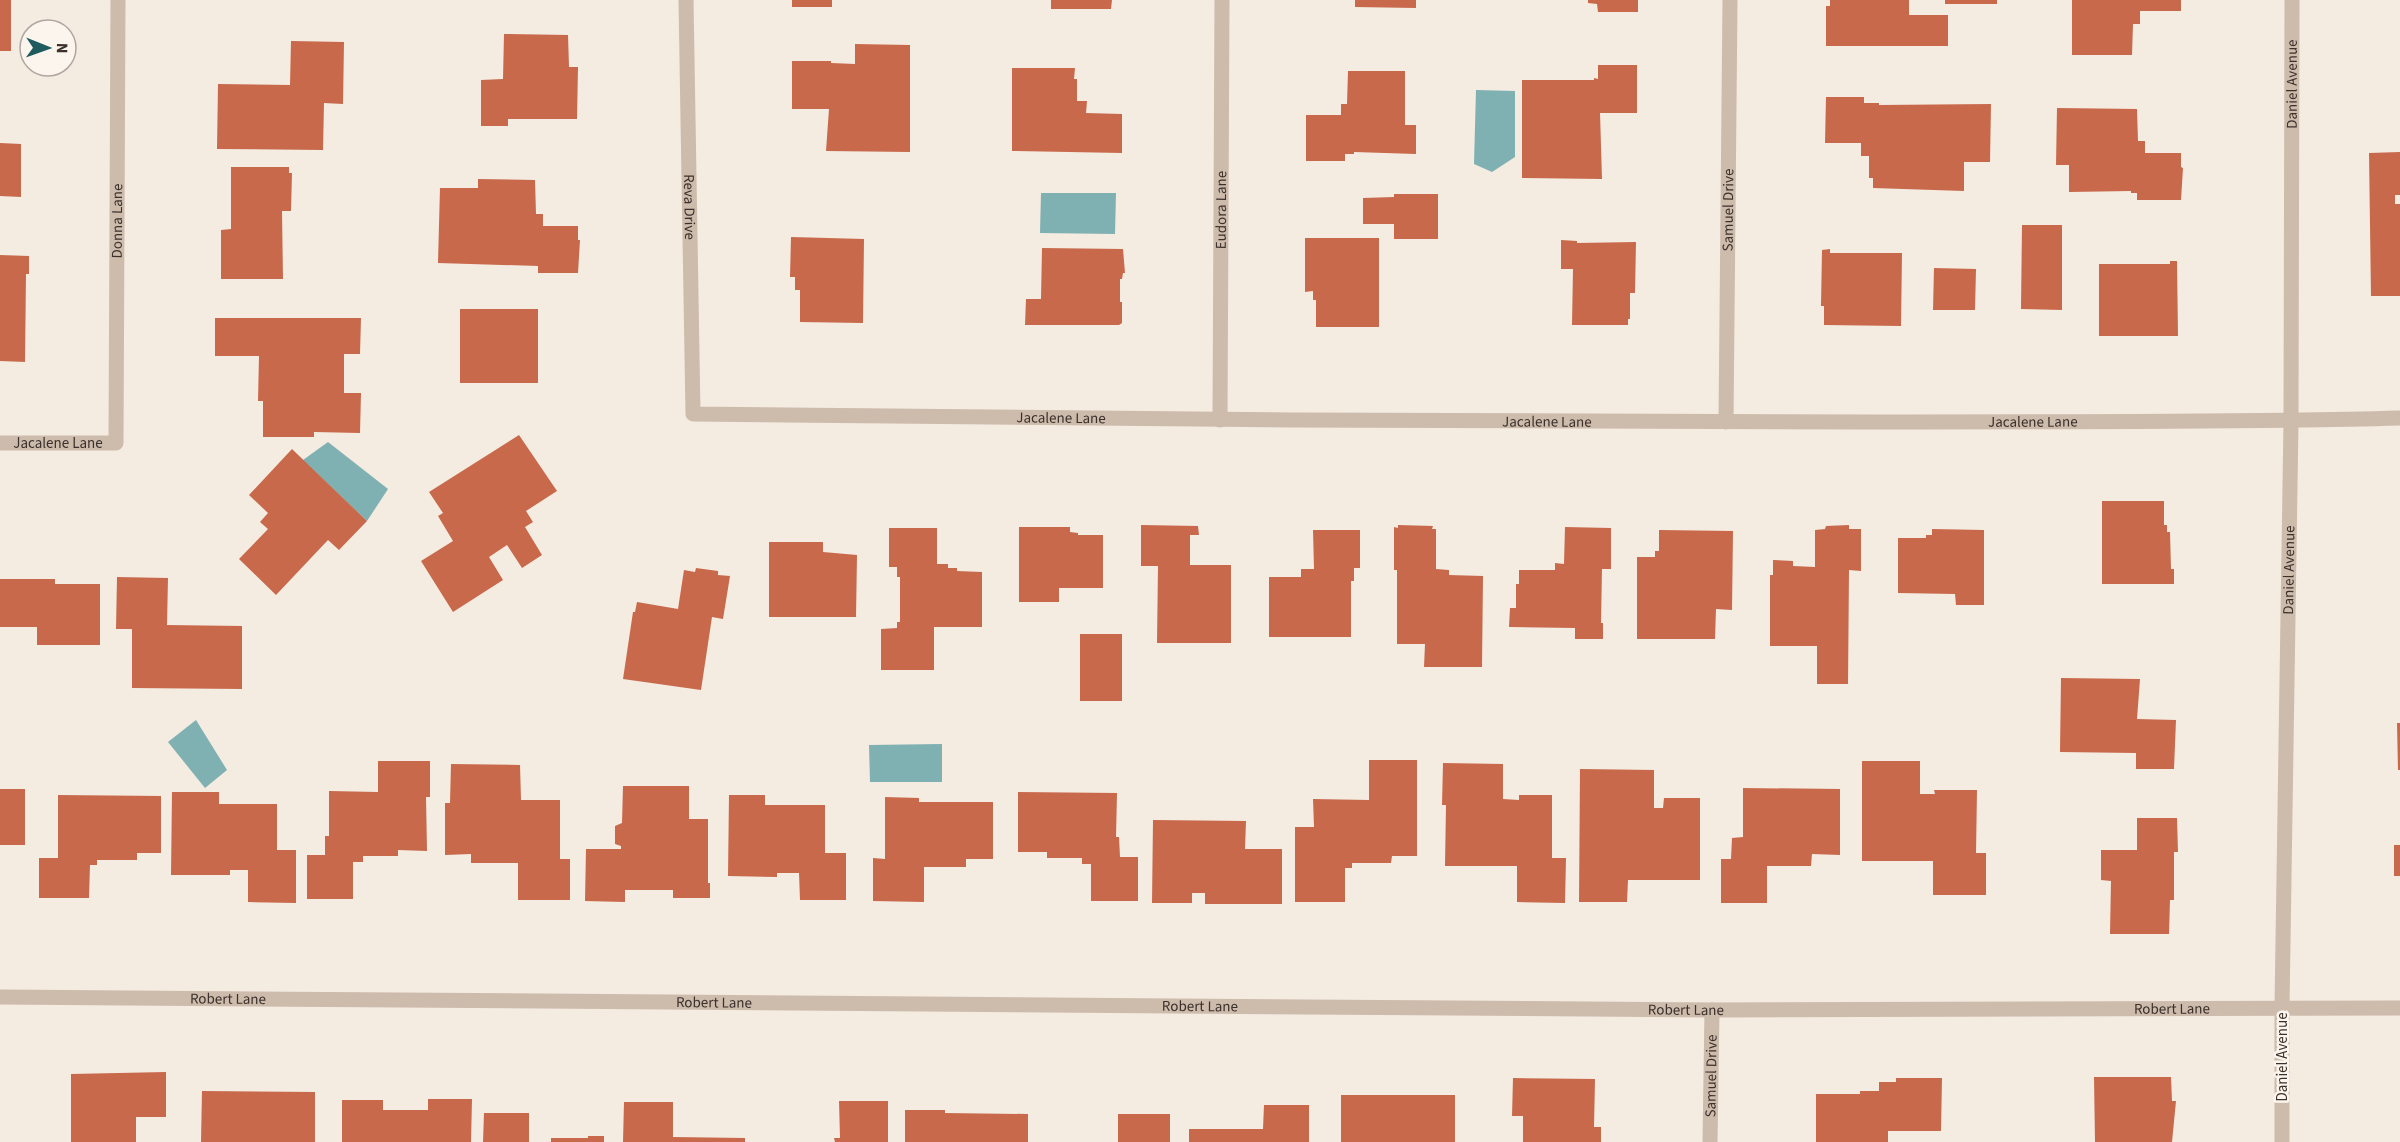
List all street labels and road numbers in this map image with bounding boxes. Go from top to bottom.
street label: Daniel Avenue [2281,39,2302,129]
street label: Samuel Drive [1717,168,1739,252]
street label: Eudora Lane [1210,171,1232,249]
street label: Reva Drive [678,174,701,240]
street label: Donna Lane [106,183,128,259]
street label: Jacalene Lane [1016,407,1106,429]
street label: Jacalene Lane [1502,411,1592,432]
street label: Jacalene Lane [1988,411,2078,432]
street label: Jacalene Lane [13,433,103,454]
street label: Daniel Avenue [2278,525,2300,615]
street label: Robert Lane [190,988,266,1010]
street label: Robert Lane [676,992,752,1013]
street label: Robert Lane [1162,995,1238,1017]
street label: Robert Lane [2134,998,2210,1019]
street label: Robert Lane [1648,999,1724,1021]
street label: Daniel Avenue [2272,1012,2293,1102]
street label: Samuel Drive [1700,1034,1722,1118]

